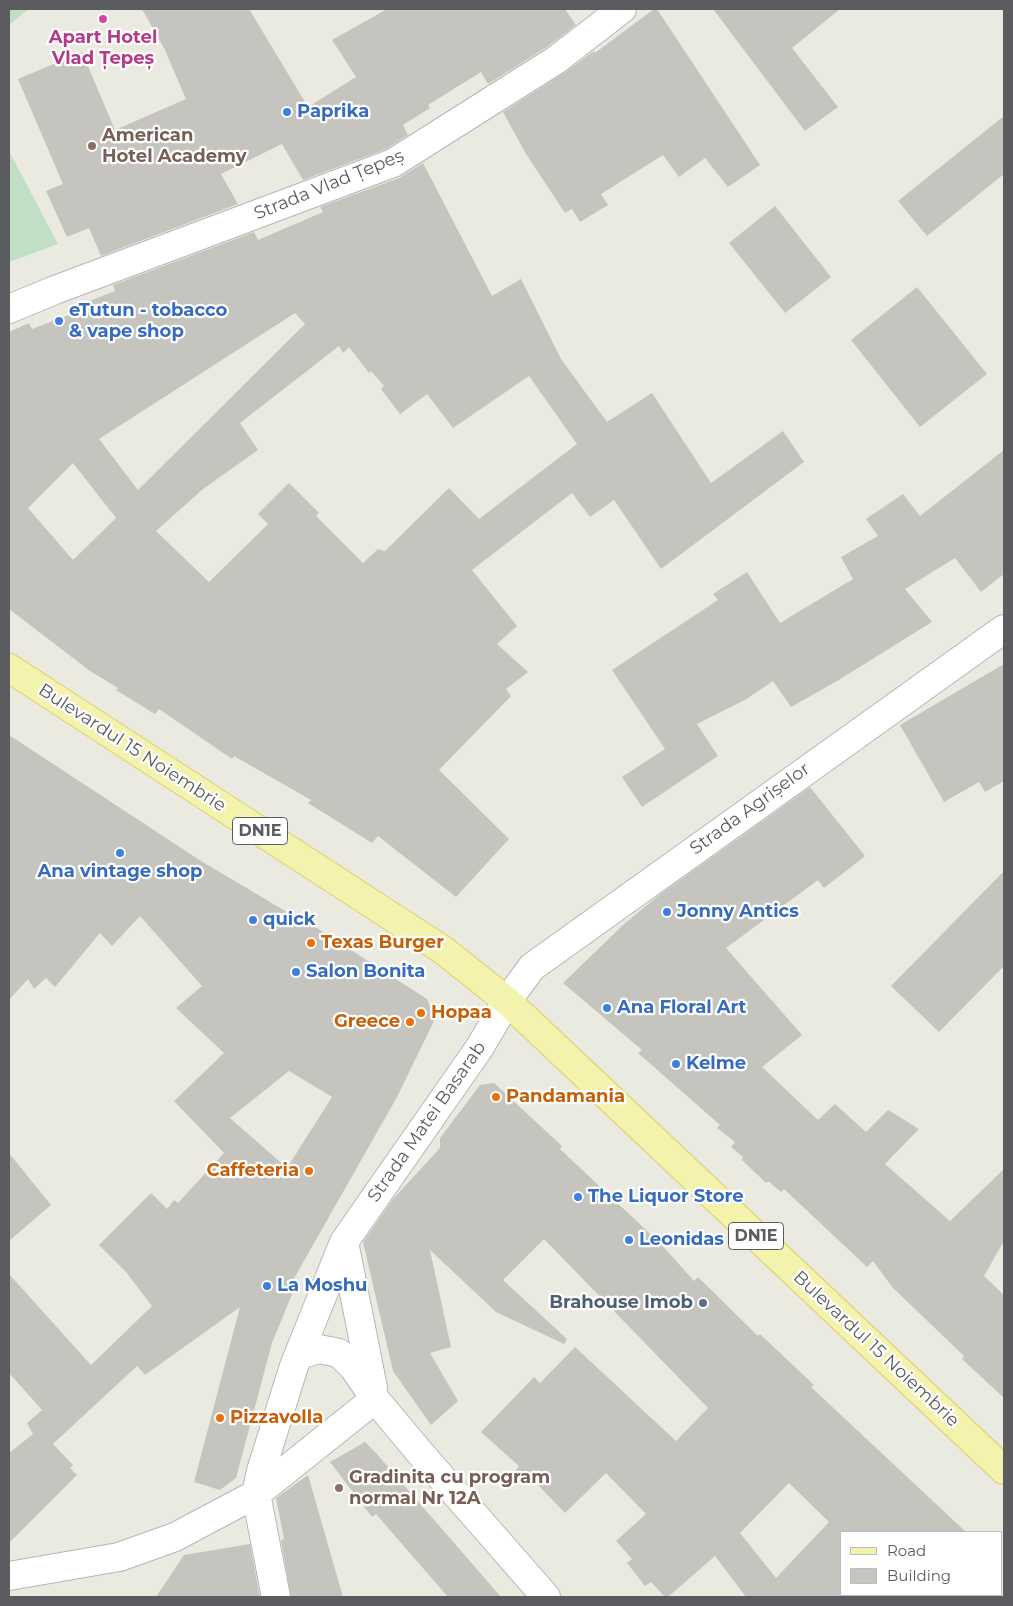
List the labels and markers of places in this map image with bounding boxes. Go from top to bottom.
marker: Apart Hotel Vlad Țepeș [97,13,109,25]
place label: Apart Hotel Vlad Țepeș [49,27,157,70]
place label: Paprika [297,101,369,123]
marker: Paprika [281,106,293,118]
place label: American Hotel Academy [102,125,247,168]
marker: American Hotel Academy [86,140,98,152]
place label: eTutun - tobacco & vape shop [69,300,227,342]
marker: eTutun - tobacco & vape shop [53,315,65,327]
marker: Ana vintage shop [114,847,126,859]
place label: Ana vintage shop [37,861,203,883]
place label: Jonny Antics [677,901,799,923]
marker: Jonny Antics [661,906,673,918]
place label: quick [263,909,316,931]
marker: quick [247,914,259,926]
place label: Texas Burger [321,932,444,954]
marker: Texas Burger [305,937,317,949]
place label: Salon Bonita [306,961,425,983]
marker: Salon Bonita [290,966,302,978]
place label: Ana Floral Art [617,997,746,1019]
place label: Hopaa [431,1002,492,1024]
marker: Ana Floral Art [601,1002,613,1014]
marker: Hopaa [415,1007,427,1019]
place label: Greece [334,1011,400,1033]
marker: Greece [404,1016,416,1028]
place label: Kelme [686,1053,746,1075]
marker: Kelme [670,1058,682,1070]
place label: Pandamania [506,1086,625,1108]
marker: Pandamania [490,1091,502,1103]
place label: Caffeteria [207,1160,299,1182]
marker: Caffeteria [303,1165,315,1177]
place label: The Liquor Store [588,1186,744,1208]
marker: The Liquor Store [572,1191,584,1203]
place label: Leonidas [639,1229,724,1251]
marker: Leonidas [623,1234,635,1246]
place label: La Moshu [277,1275,367,1297]
marker: La Moshu [261,1280,273,1292]
place label: Brahouse Imob [549,1292,693,1314]
marker: Brahouse Imob [697,1297,709,1309]
place label: Pizzavolla [230,1407,323,1429]
marker: Pizzavolla [214,1412,226,1424]
place label: Gradinita cu program normal Nr 12A [349,1467,550,1510]
marker: Gradinita cu program normal Nr 12A [333,1482,345,1494]

